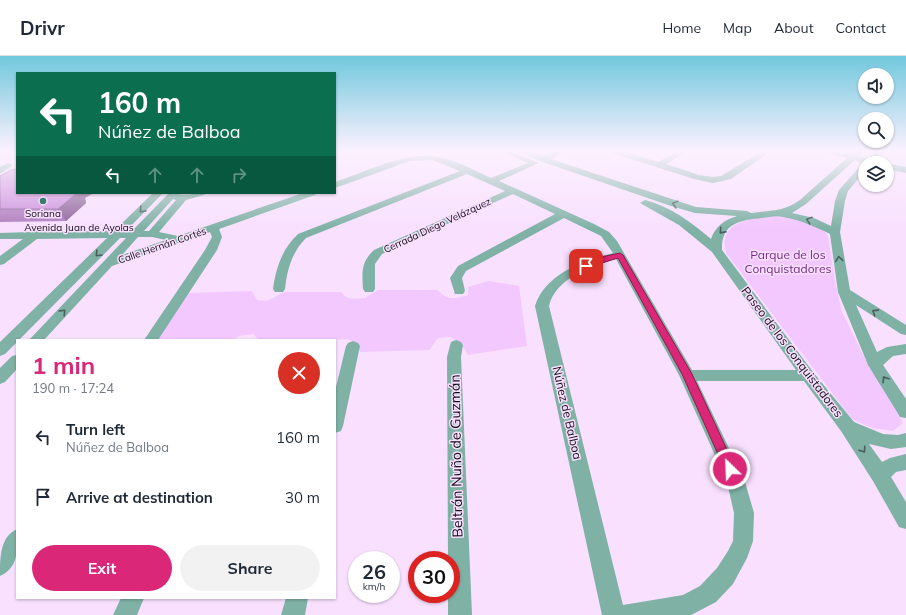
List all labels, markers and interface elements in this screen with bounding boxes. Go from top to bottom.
text: Drivr [20,16,65,40]
text: Home [662,19,701,37]
text: Map [723,19,752,37]
text: About [774,19,814,37]
text: Contact [836,19,886,37]
map controls [858,68,894,192]
button: sound [858,68,894,104]
text: 160 m [98,85,181,120]
icon: left [32,88,84,140]
button: search [858,112,894,148]
text: Núñez de Balboa [98,120,241,143]
button: layers [858,156,894,192]
icon: left [102,164,124,186]
icon: ahead [144,164,166,186]
icon: ahead [186,164,208,186]
icon: right [228,164,250,186]
street label: Cerrada Diego Velázquez [381,195,493,256]
marker: Soriana [38,196,48,206]
one-way arrow [672,200,679,209]
one-way arrow [139,205,146,212]
place label: Soriana [25,207,61,220]
one-way arrow [806,216,813,224]
street label: Avenida Juan de Ayolas [24,221,134,234]
street label: Calle Hernán Cortés [116,224,208,267]
one-way arrow [720,226,727,233]
park label: Parque de los Conquistadores [745,247,831,276]
one-way arrow [95,249,103,257]
pin [569,249,603,283]
icon: arrive [575,255,597,277]
one-way arrow [835,256,844,262]
street label: Paseo de los Conquistadores [738,283,846,420]
one-way arrow [59,309,66,317]
one-way arrow [872,310,879,317]
text: 1 min [32,350,95,380]
button: close [278,352,320,394]
street label: Núñez de Balboa [549,365,585,461]
street label: Beltrán Nuño de Guzmán [446,374,466,538]
one-way arrow [882,376,889,383]
text: 190 m · 17:24 [32,380,114,396]
text: Turn left [66,420,125,439]
icon: left [32,426,54,448]
text: 160 m [276,428,320,447]
text: Núñez de Balboa [66,439,169,455]
one-way arrow [858,446,866,453]
position arrow [709,448,751,490]
icon: arrive [32,486,54,508]
text: Arrive at destination [66,488,213,507]
text: 30 m [285,488,320,507]
button: Exit [32,545,172,591]
button: Share [180,545,320,591]
speed limit sign: 30 [408,551,460,603]
text: 26 [362,559,386,584]
text: km/h [363,580,385,593]

